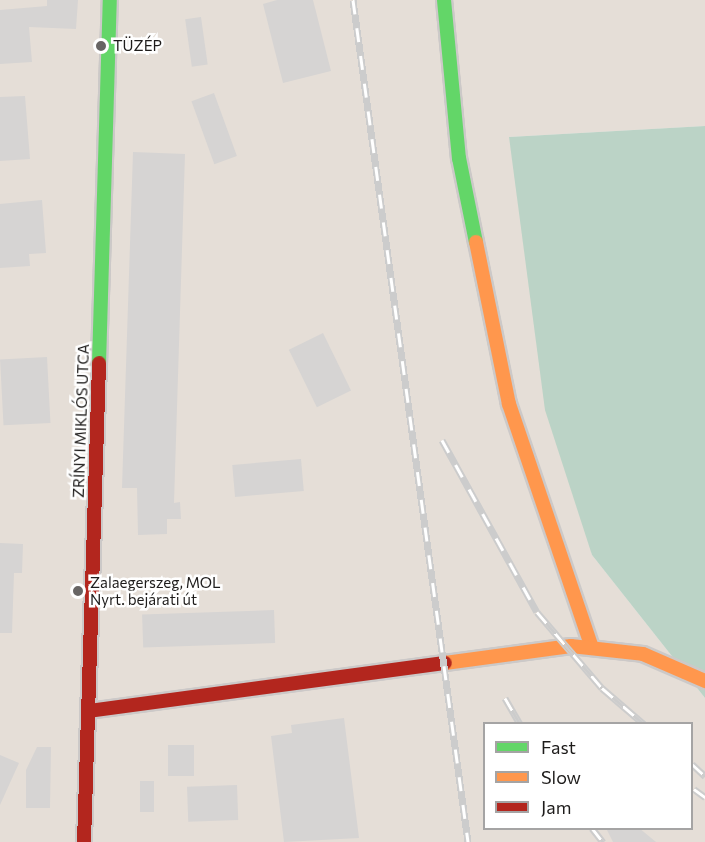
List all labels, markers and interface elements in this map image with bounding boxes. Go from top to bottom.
place label: TÜZÉP [113,37,162,55]
marker: TÜZÉP [94,39,108,53]
street label: ZRÍNYI MIKLÓS UTCA [69,344,93,498]
place label: Zalaegerszeg, MOL Nyrt. bejárati út [90,573,221,608]
marker: Zalaegerszeg, MOL Nyrt. bejárati út [71,584,85,598]
legend [483,722,693,830]
text: Fast [541,736,576,758]
text: Slow [541,766,581,788]
text: Jam [541,796,571,818]

